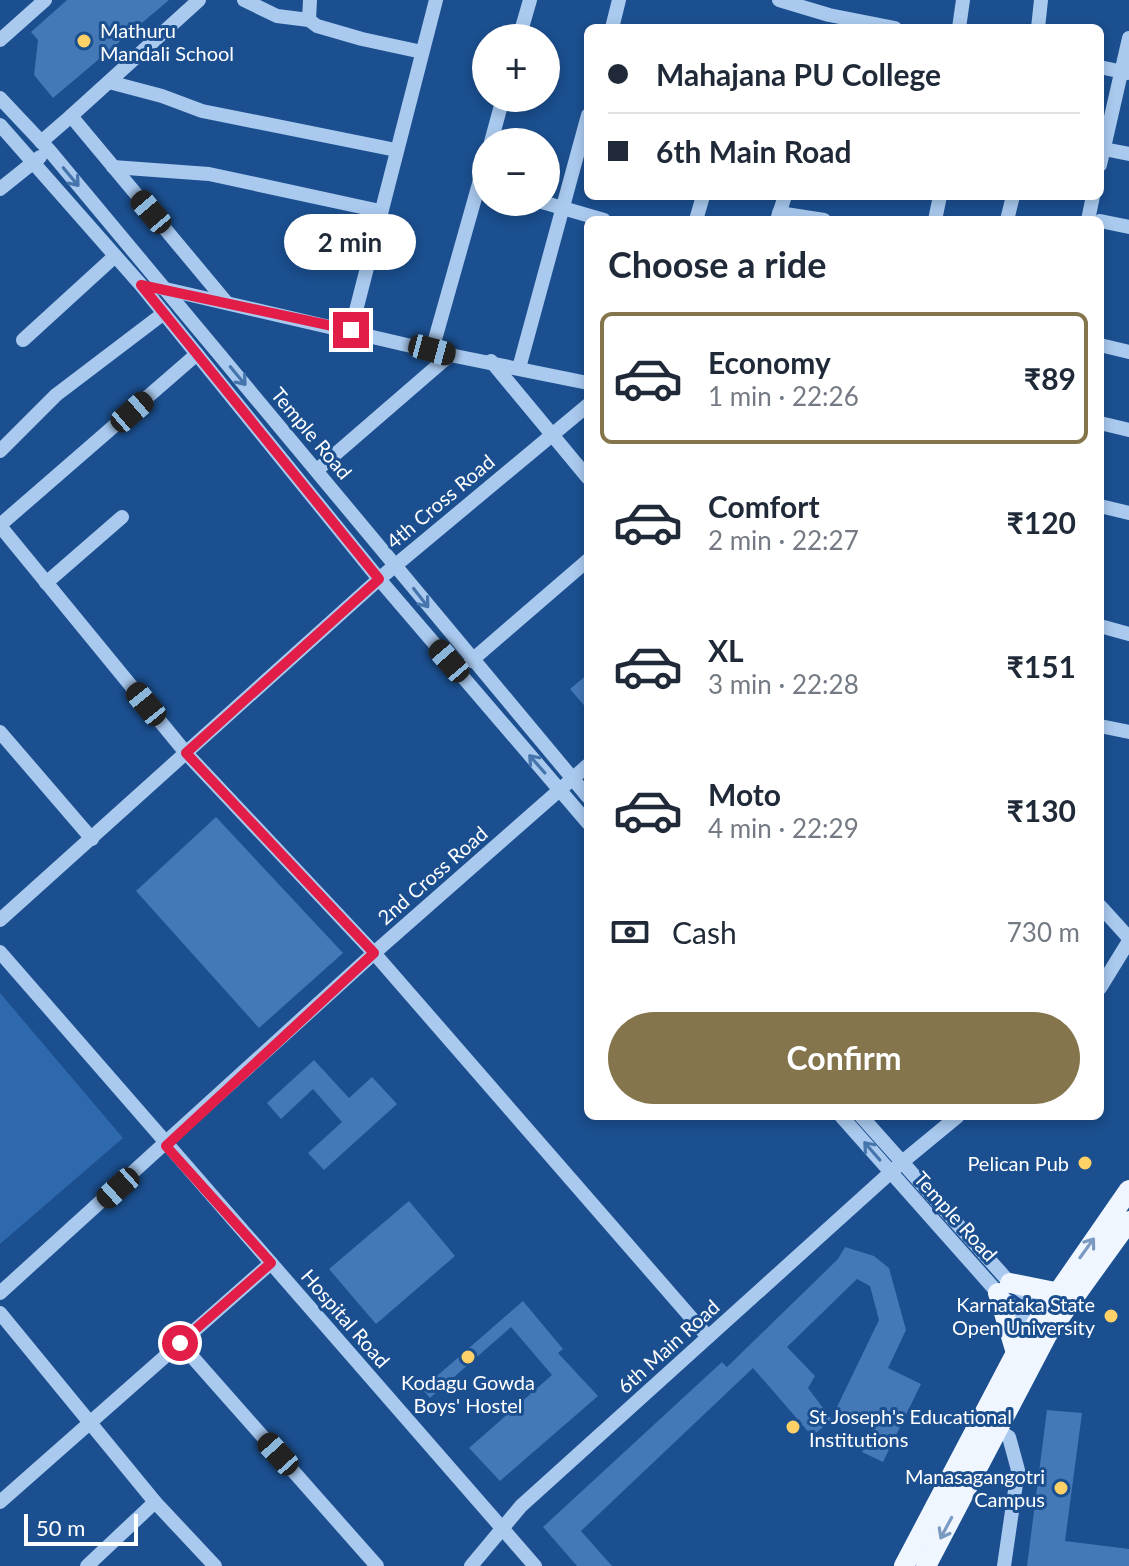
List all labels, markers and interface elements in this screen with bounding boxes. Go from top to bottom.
place label: Mathuru Mandali School [100,18,234,65]
map controls [472,24,560,216]
button: + [472,24,560,112]
marker: Mathuru Mandali School [75,32,93,50]
text: Mahajana PU College [656,56,941,92]
button: − [472,128,560,216]
text: 6th Main Road [656,133,852,169]
one-way arrow [62,166,80,187]
car [126,186,176,238]
callout: 2 min [285,214,417,270]
text: 2 min [318,226,382,258]
text: Choose a ride [608,242,827,286]
route end [333,312,369,348]
car [406,332,458,368]
icon: car [612,342,684,414]
text: Economy [708,344,831,380]
text: ₹89 [1024,360,1076,396]
one-way arrow [229,365,247,386]
text: 1 min · 22:26 [708,380,859,412]
street label: Temple Road [267,382,357,484]
car [106,387,158,437]
street label: 4th Cross Road [381,449,499,553]
icon: car [612,486,684,558]
text: Comfort [708,488,820,524]
text: ₹120 [1006,504,1076,540]
text: 2 min · 22:27 [708,524,859,556]
one-way arrow [413,587,430,608]
icon: car [612,630,684,702]
text: XL [708,632,744,668]
car [424,635,474,687]
text: ₹151 [1006,648,1076,684]
text: 3 min · 22:28 [708,668,859,700]
car [122,678,170,730]
one-way arrow [528,754,546,775]
icon: car [612,774,684,846]
text: Moto [708,776,781,812]
text: ₹130 [1006,792,1076,828]
text: 4 min · 22:29 [708,812,859,844]
street label: 2nd Cross Road [372,821,492,929]
icon: cash [608,910,652,954]
text: Cash [672,914,737,950]
text: 730 m [1007,916,1080,948]
button: Confirm [608,1012,1080,1104]
one-way arrow [863,1141,881,1162]
place label: Pelican Pub [967,1151,1069,1175]
marker: Pelican Pub [1076,1154,1094,1172]
car [92,1163,144,1213]
street label: Temple Road [909,1166,1003,1266]
one-way arrow [1079,1238,1095,1260]
street label: Hospital Road [297,1264,395,1372]
place label: Karnataka State Open University [952,1292,1096,1339]
street label: 6th Main Road [612,1294,724,1398]
marker: Karnataka State Open University [1102,1307,1120,1325]
route start [162,1325,198,1361]
marker: Kodagu Gowda Boys' Hostel [459,1348,477,1366]
place label: Kodagu Gowda Boys' Hostel [401,1370,535,1417]
place label: St Joseph's Educational Institutions [809,1404,1012,1451]
marker: St Joseph's Educational Institutions [784,1418,802,1436]
car [253,1428,303,1480]
place label: Manasagangotri Campus [905,1464,1045,1511]
marker: Manasagangotri Campus [1052,1479,1070,1497]
scale bar [24,1510,138,1546]
text: 50 m [36,1514,85,1541]
one-way arrow [937,1516,953,1540]

